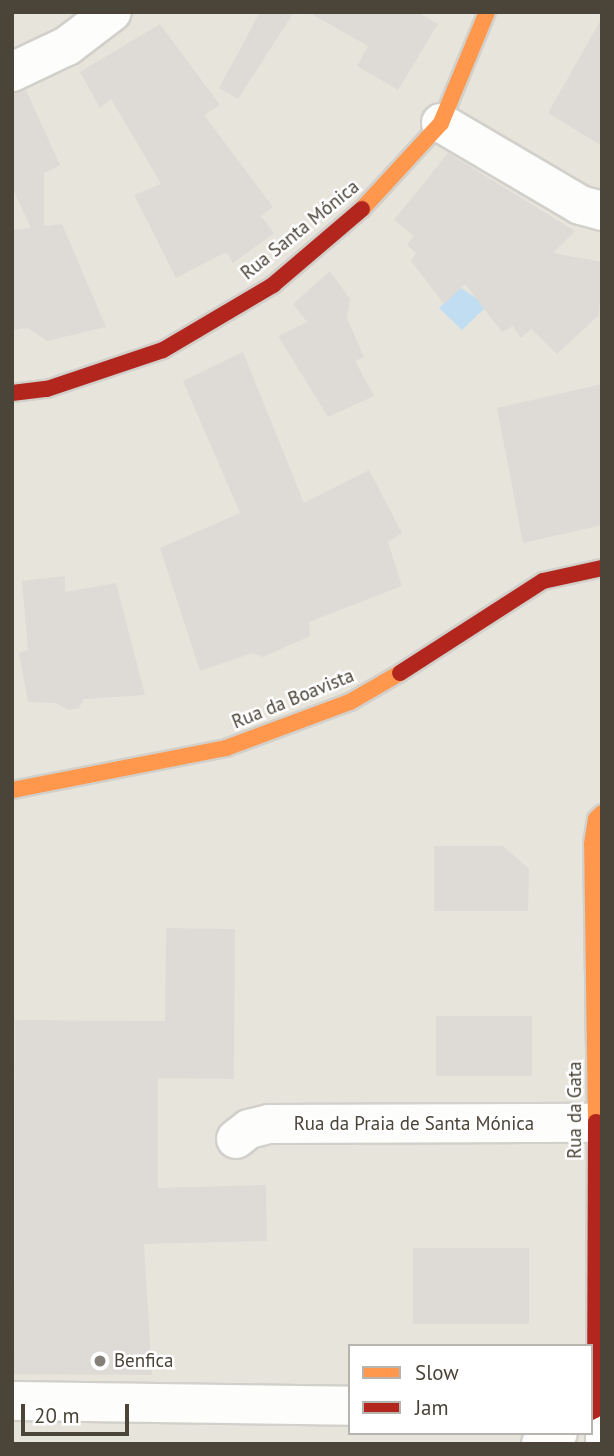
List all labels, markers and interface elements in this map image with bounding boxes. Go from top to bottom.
street label: Rua Santa Mónica [236,175,364,285]
street label: Rua da Boavista [229,664,357,734]
street label: Rua da Gata [564,1061,586,1159]
street label: Rua da Praia de Santa Mónica [294,1113,534,1135]
legend [348,1344,593,1435]
place label: Benfica [114,1350,173,1372]
marker: Benfica [92,1353,108,1369]
text: Slow [415,1359,459,1386]
scale bar [24,1390,133,1434]
text: Jam [415,1394,449,1421]
text: 20 m [34,1402,80,1429]

